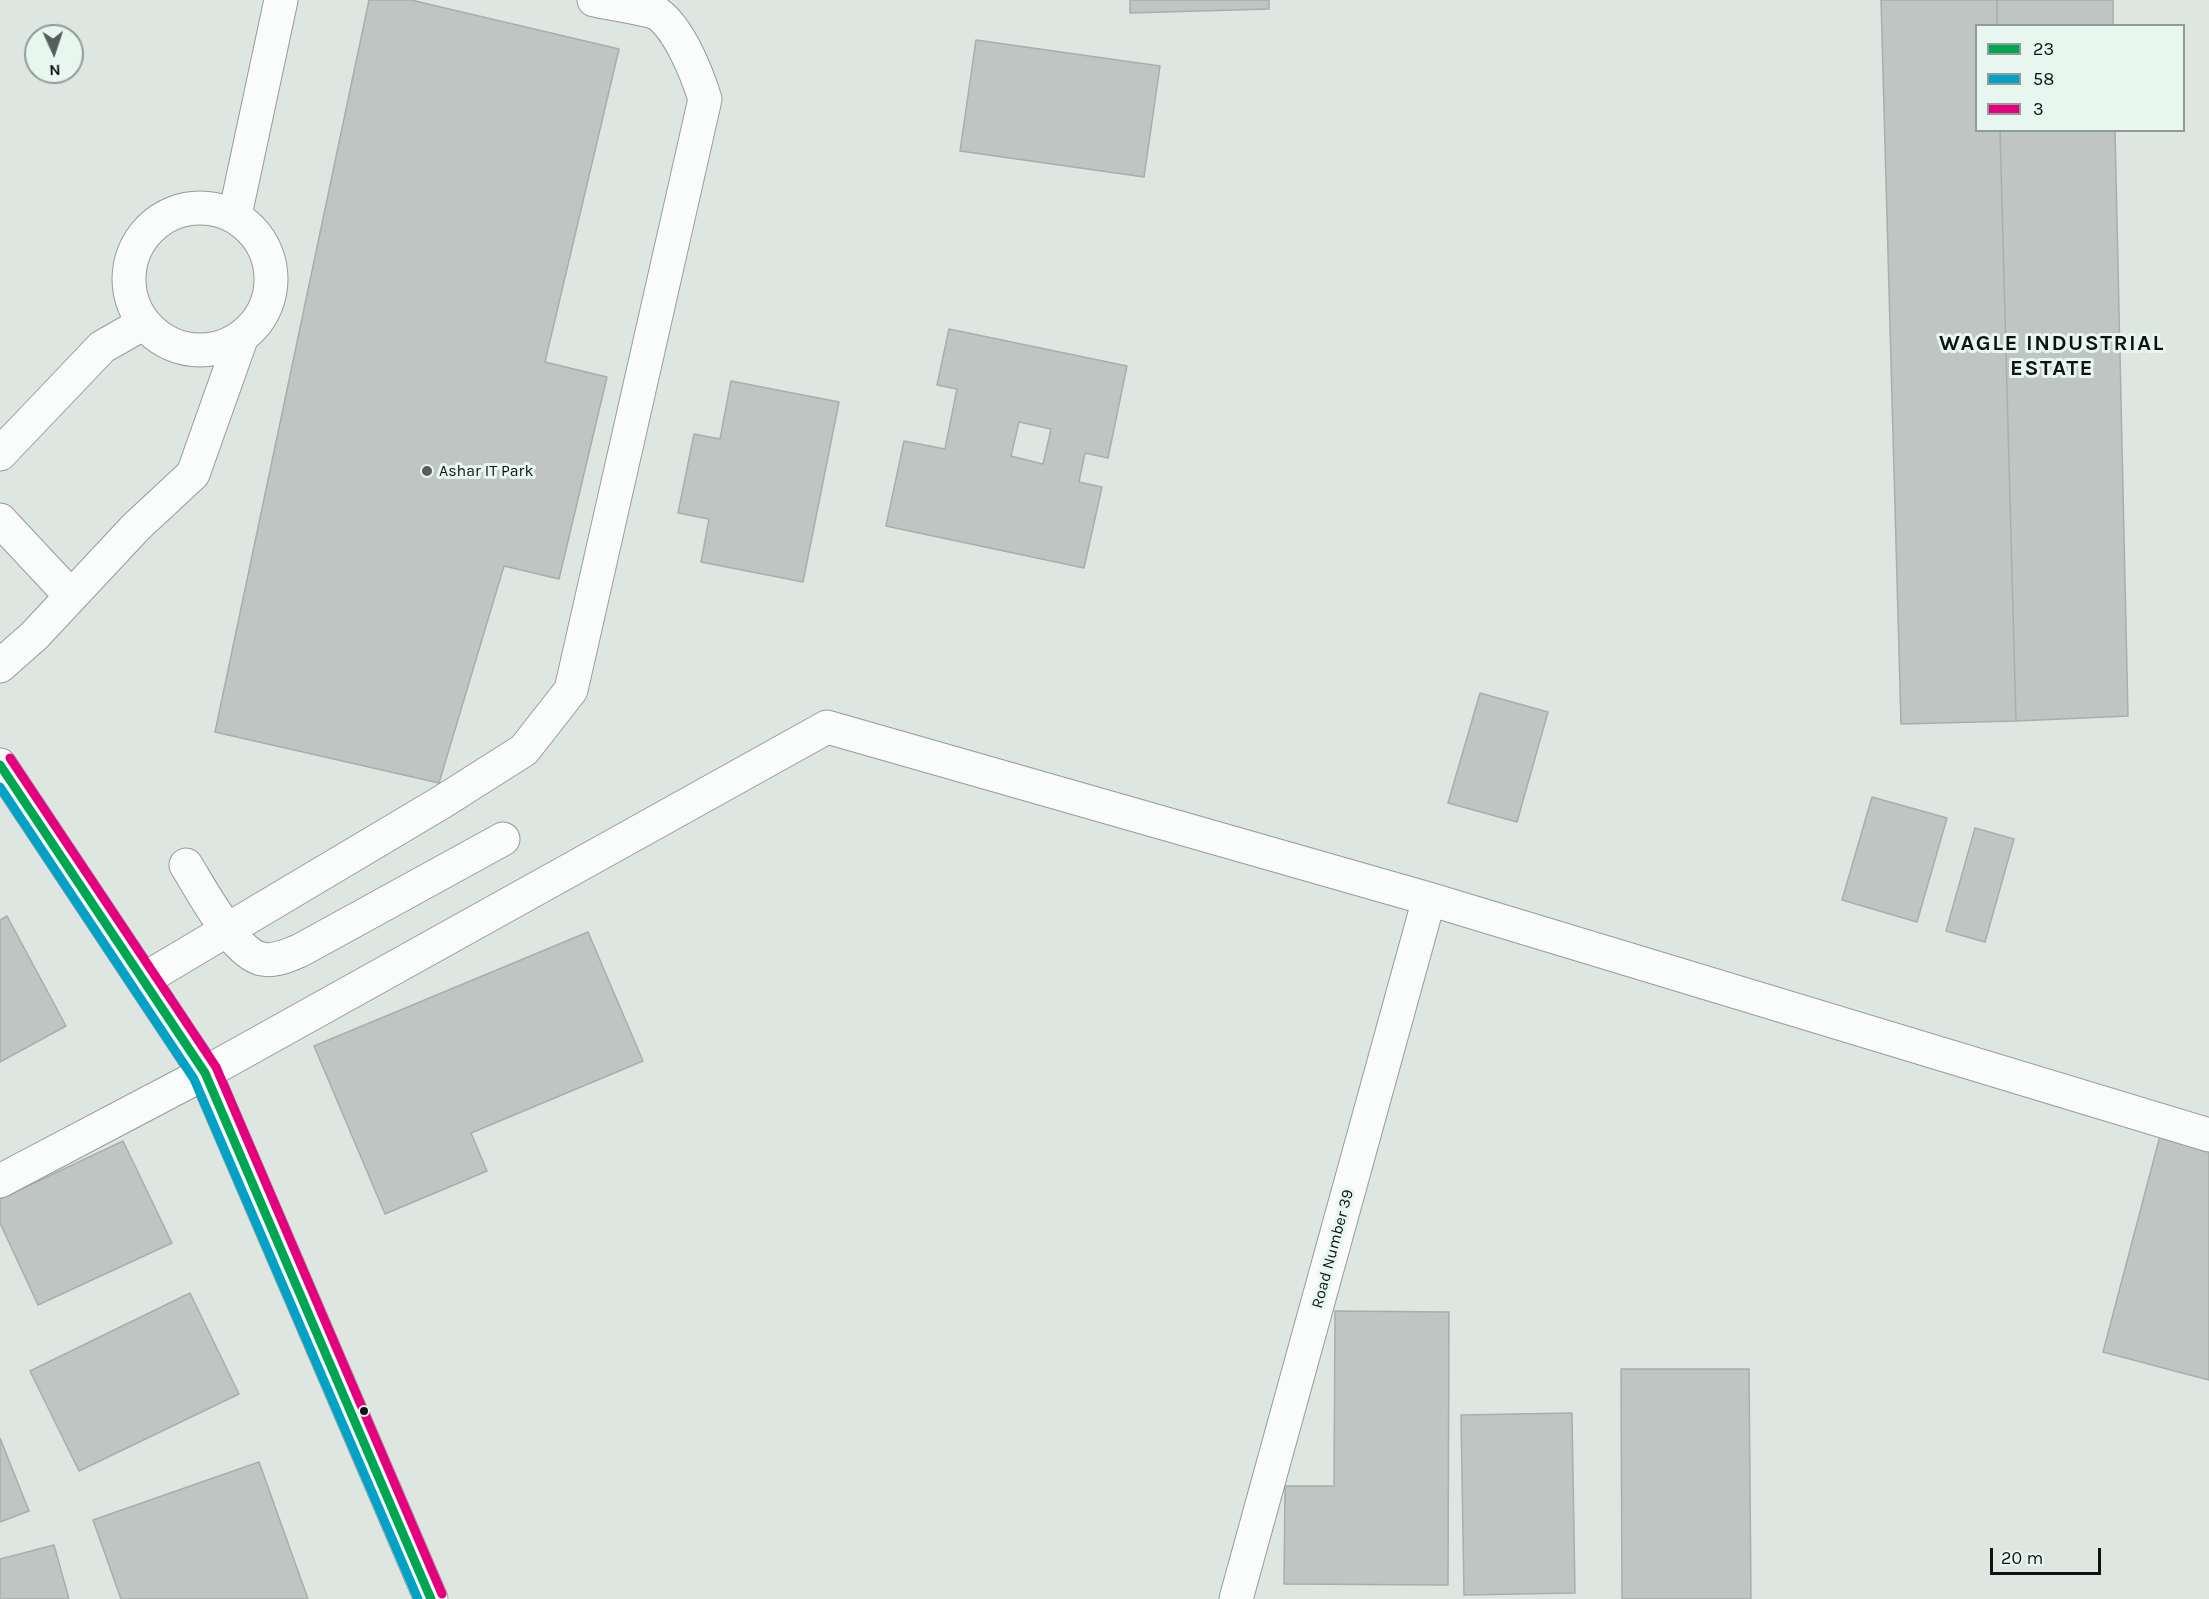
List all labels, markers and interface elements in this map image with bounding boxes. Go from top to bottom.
north arrow [24,24,84,84]
legend [1975,24,2185,132]
text: 23 [2033,38,2054,60]
text: N [49,61,61,80]
text: 58 [2033,68,2054,90]
text: 3 [2033,98,2044,120]
district label: WAGLE INDUSTRIAL ESTATE [1939,331,2165,382]
place label: Ashar IT Park [439,461,533,481]
marker: Ashar IT Park [420,464,434,478]
street label: Road Number 39 [1308,1187,1358,1311]
unlabelled marker [358,1405,370,1417]
scale bar [1993,1536,2104,1574]
text: 20 m [2001,1547,2043,1569]

